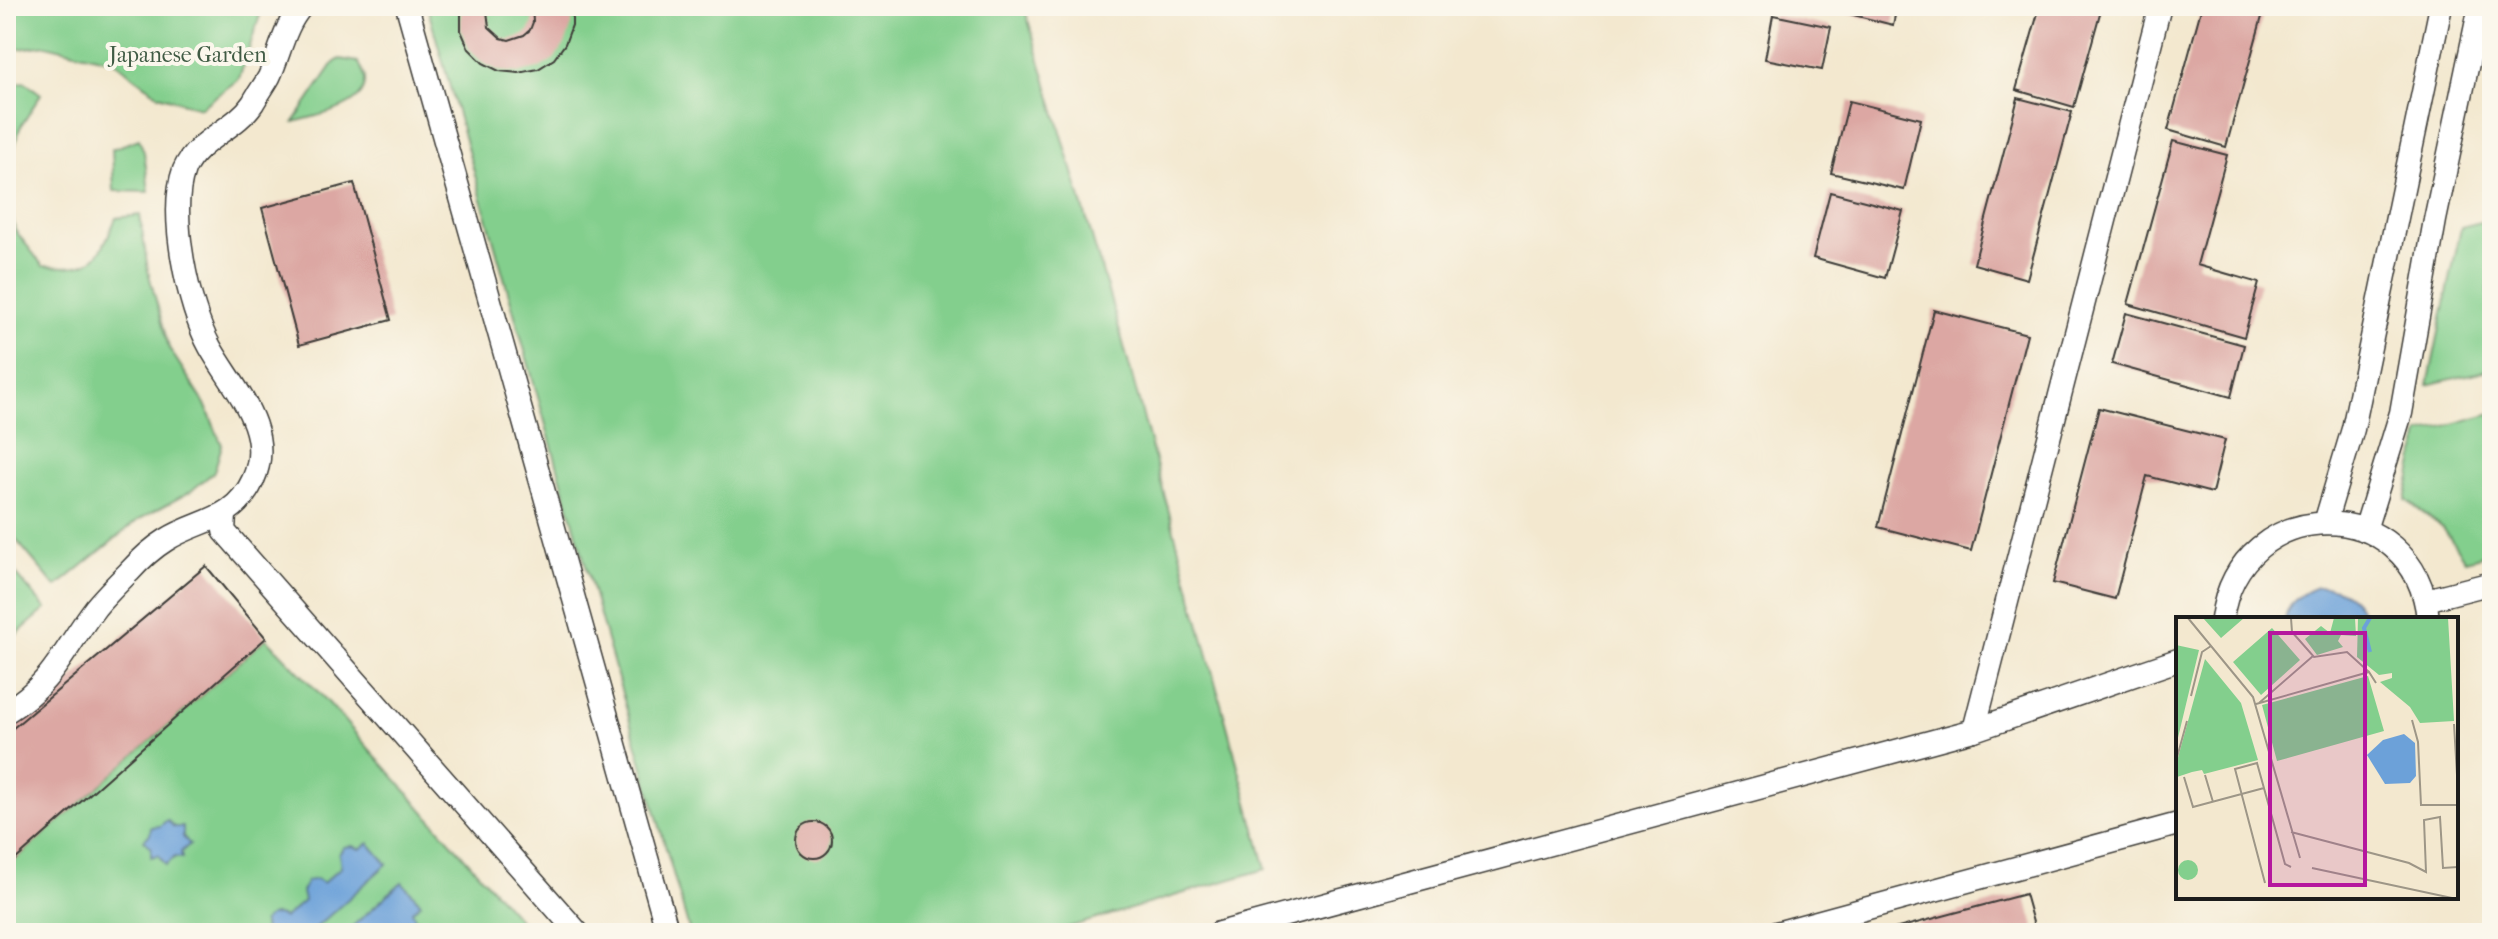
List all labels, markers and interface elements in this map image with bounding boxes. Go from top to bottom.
park label: Japanese Garden [107,42,267,68]
inset map [2176,617,2458,899]

